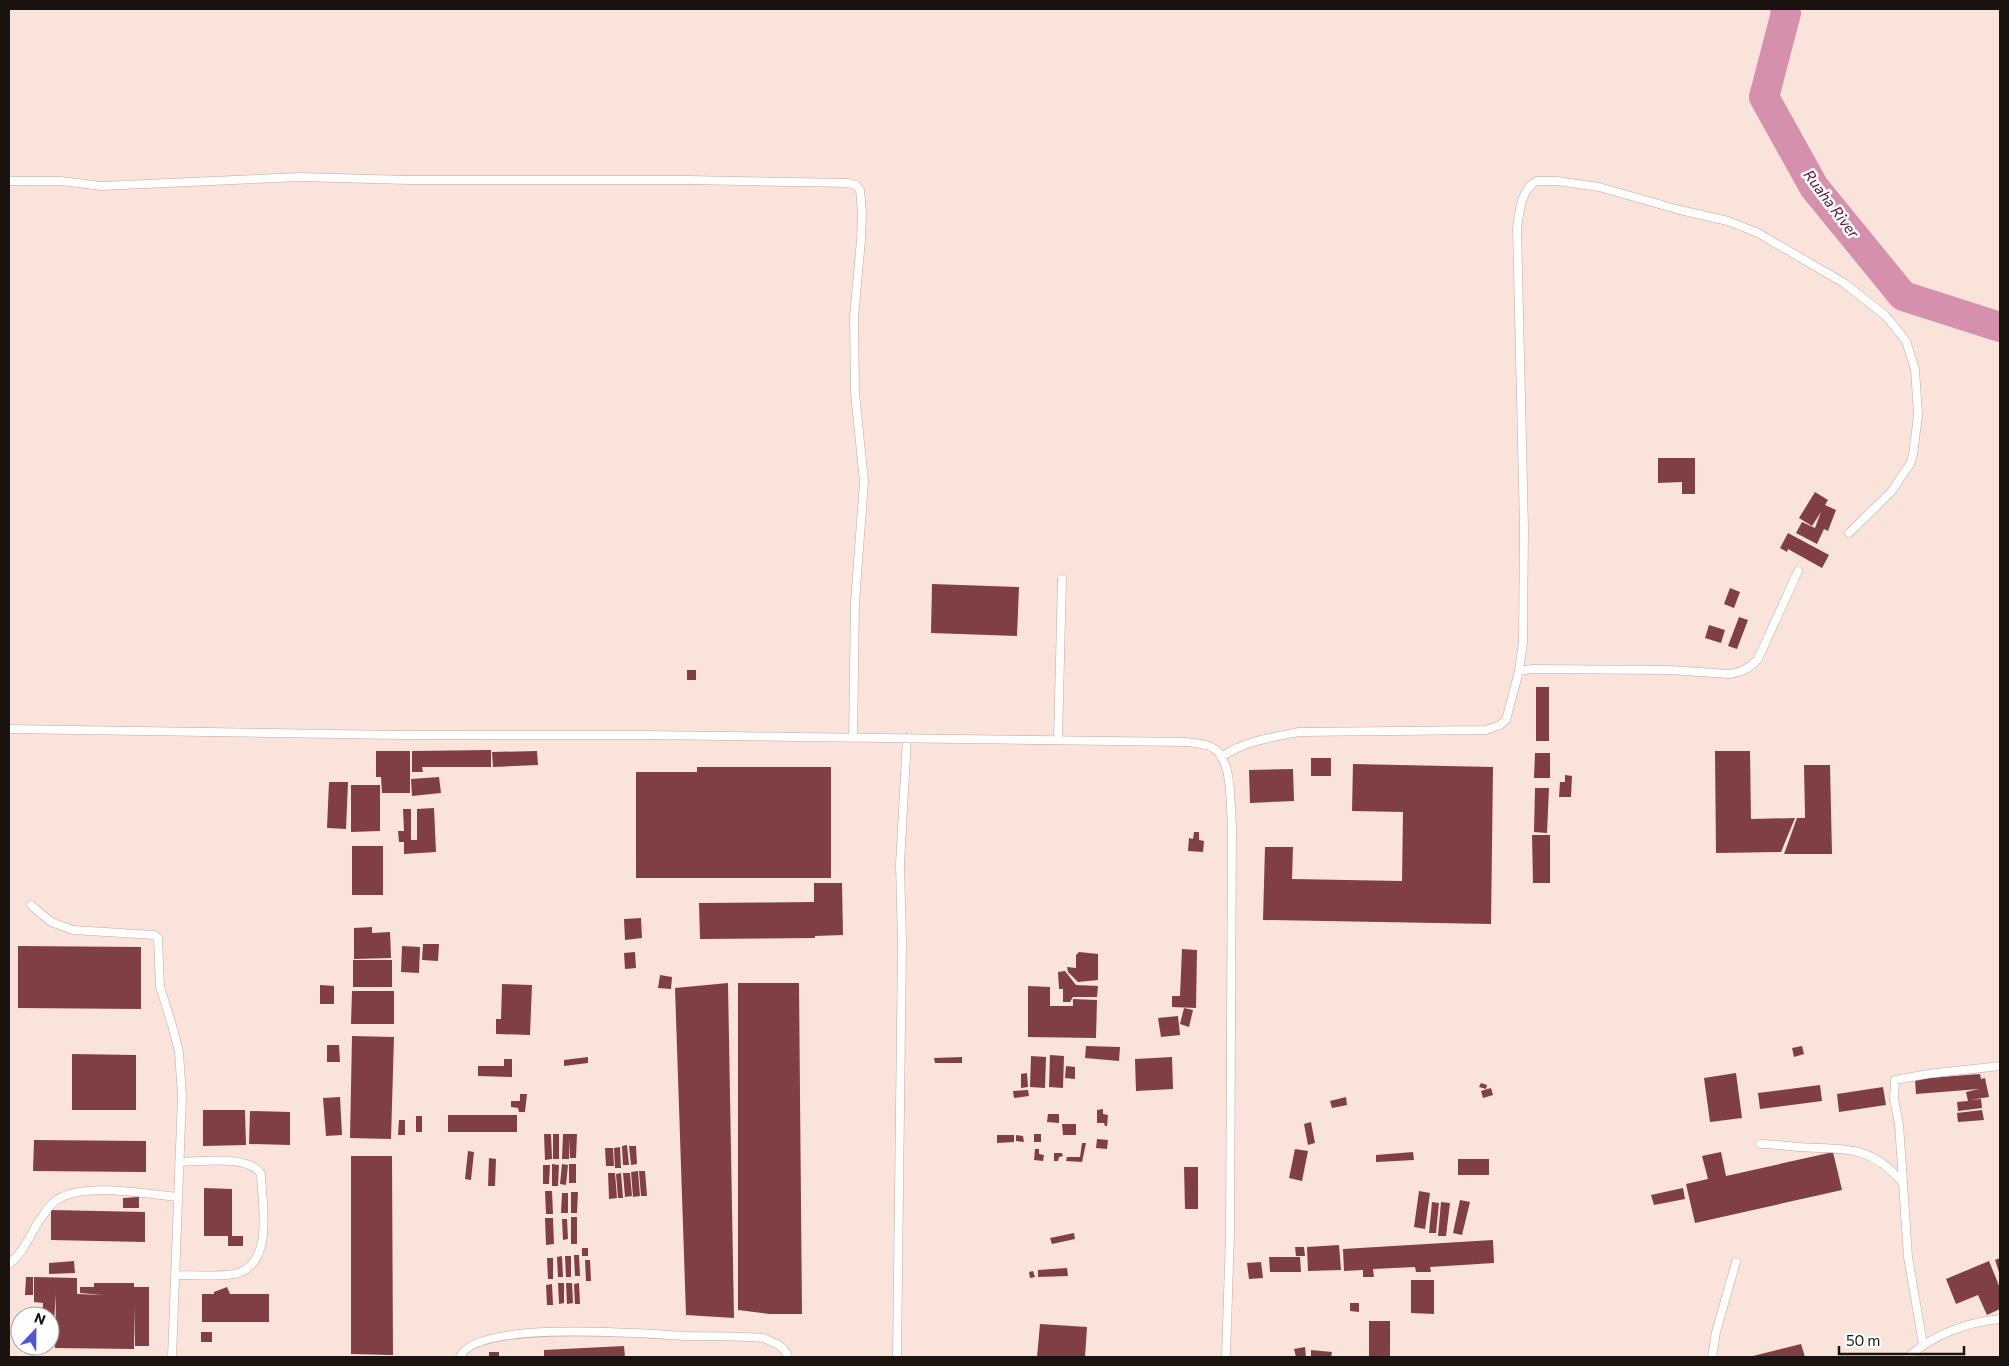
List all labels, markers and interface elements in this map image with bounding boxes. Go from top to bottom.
water label: Ruaha River [1800,166,1864,242]
north arrow [10,1306,60,1356]
text: N [32,1309,48,1328]
scale bar [1839,1324,1964,1356]
text: 50 m [1846,1331,1880,1349]

